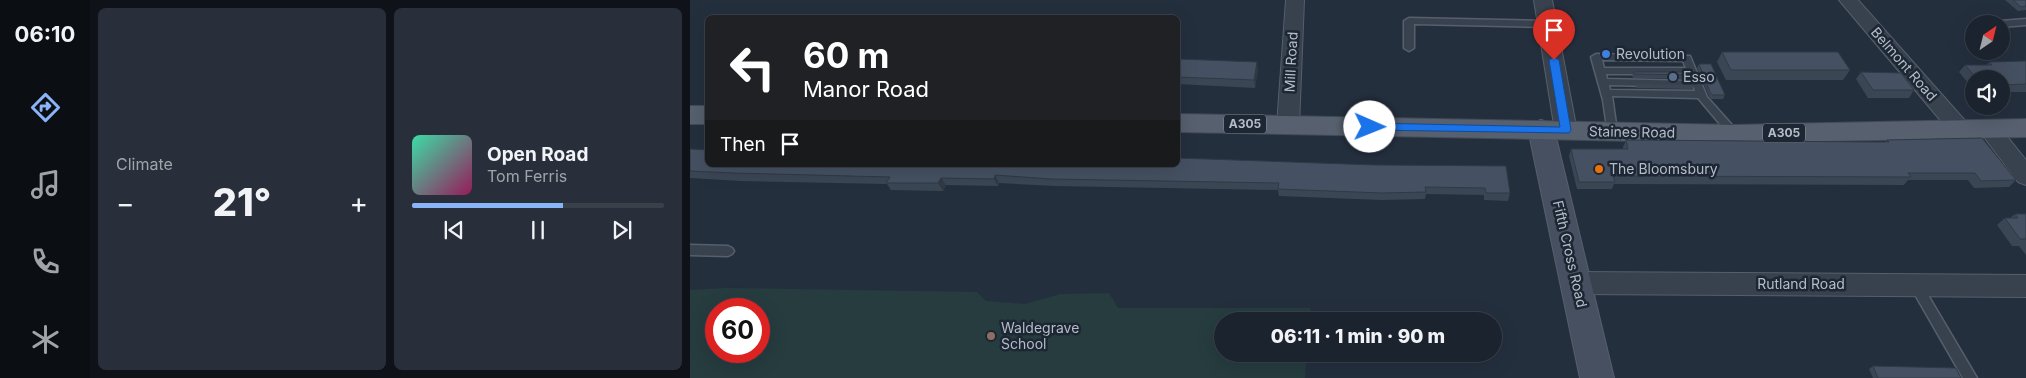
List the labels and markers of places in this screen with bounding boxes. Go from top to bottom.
pin [1533,9,1575,60]
place label: Revolution [1616,45,1685,62]
marker: Revolution [1600,48,1612,60]
place label: Esso [1683,68,1715,85]
marker: Esso [1667,71,1679,83]
place label: The Bloomsbury [1609,160,1718,177]
marker: The Bloomsbury [1593,163,1605,175]
place label: Waldegrave School [1001,319,1079,352]
marker: Waldegrave School [985,330,997,342]

